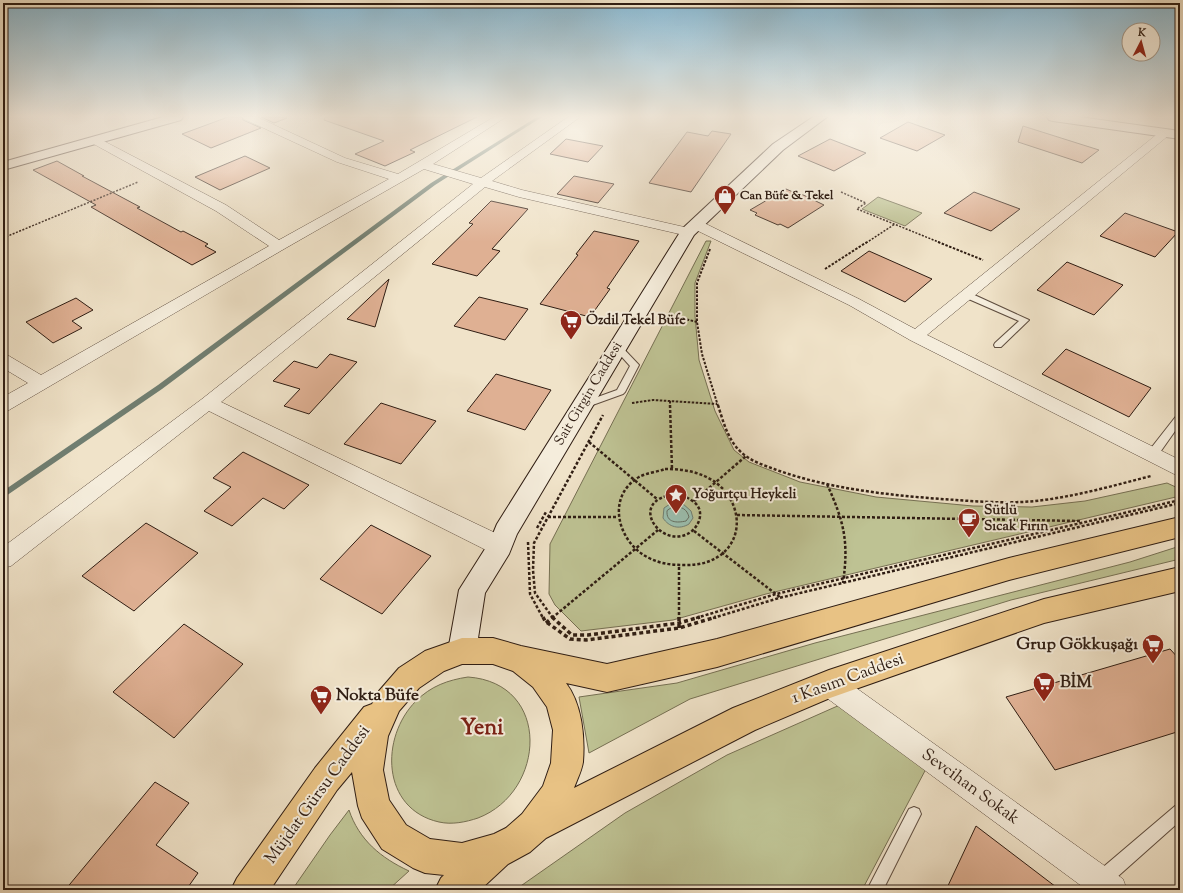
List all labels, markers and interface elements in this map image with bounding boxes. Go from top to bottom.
north arrow [1121,22,1161,62]
text: K [1136,25,1147,41]
shop icon: Can Büfe & Tekel [712,183,738,216]
place label: Can Büfe & Tekel [740,187,834,205]
supermarket icon: Özdil Tekel Büfe [558,308,584,341]
place label: Özdil Tekel Büfe [586,310,686,331]
street label: Sait Girgin Caddesi [550,338,628,450]
place icon: Yoğurtçu Heykeli [663,482,689,515]
place label: Yoğurtçu Heykeli [692,485,797,505]
place label: Sütlü Sıcak Fırın [984,501,1049,537]
cafe icon: Sütlü Sıcak Fırın [956,506,982,539]
supermarket icon: Grup Gökkuşağı [1140,632,1166,665]
place label: Grup Gökkuşağı [1016,633,1138,657]
street label: 1 Kasım Caddesi [788,647,908,710]
supermarket icon: BİM [1031,670,1057,703]
place label: BİM [1060,671,1092,695]
supermarket icon: Nokta Büfe [308,683,334,716]
place label: Nokta Büfe [336,684,419,708]
district label: Yeni [460,713,504,745]
street label: Müjdat Gürsu Caddesi [259,721,377,869]
street label: Sevcihan Sokak [916,743,1024,831]

